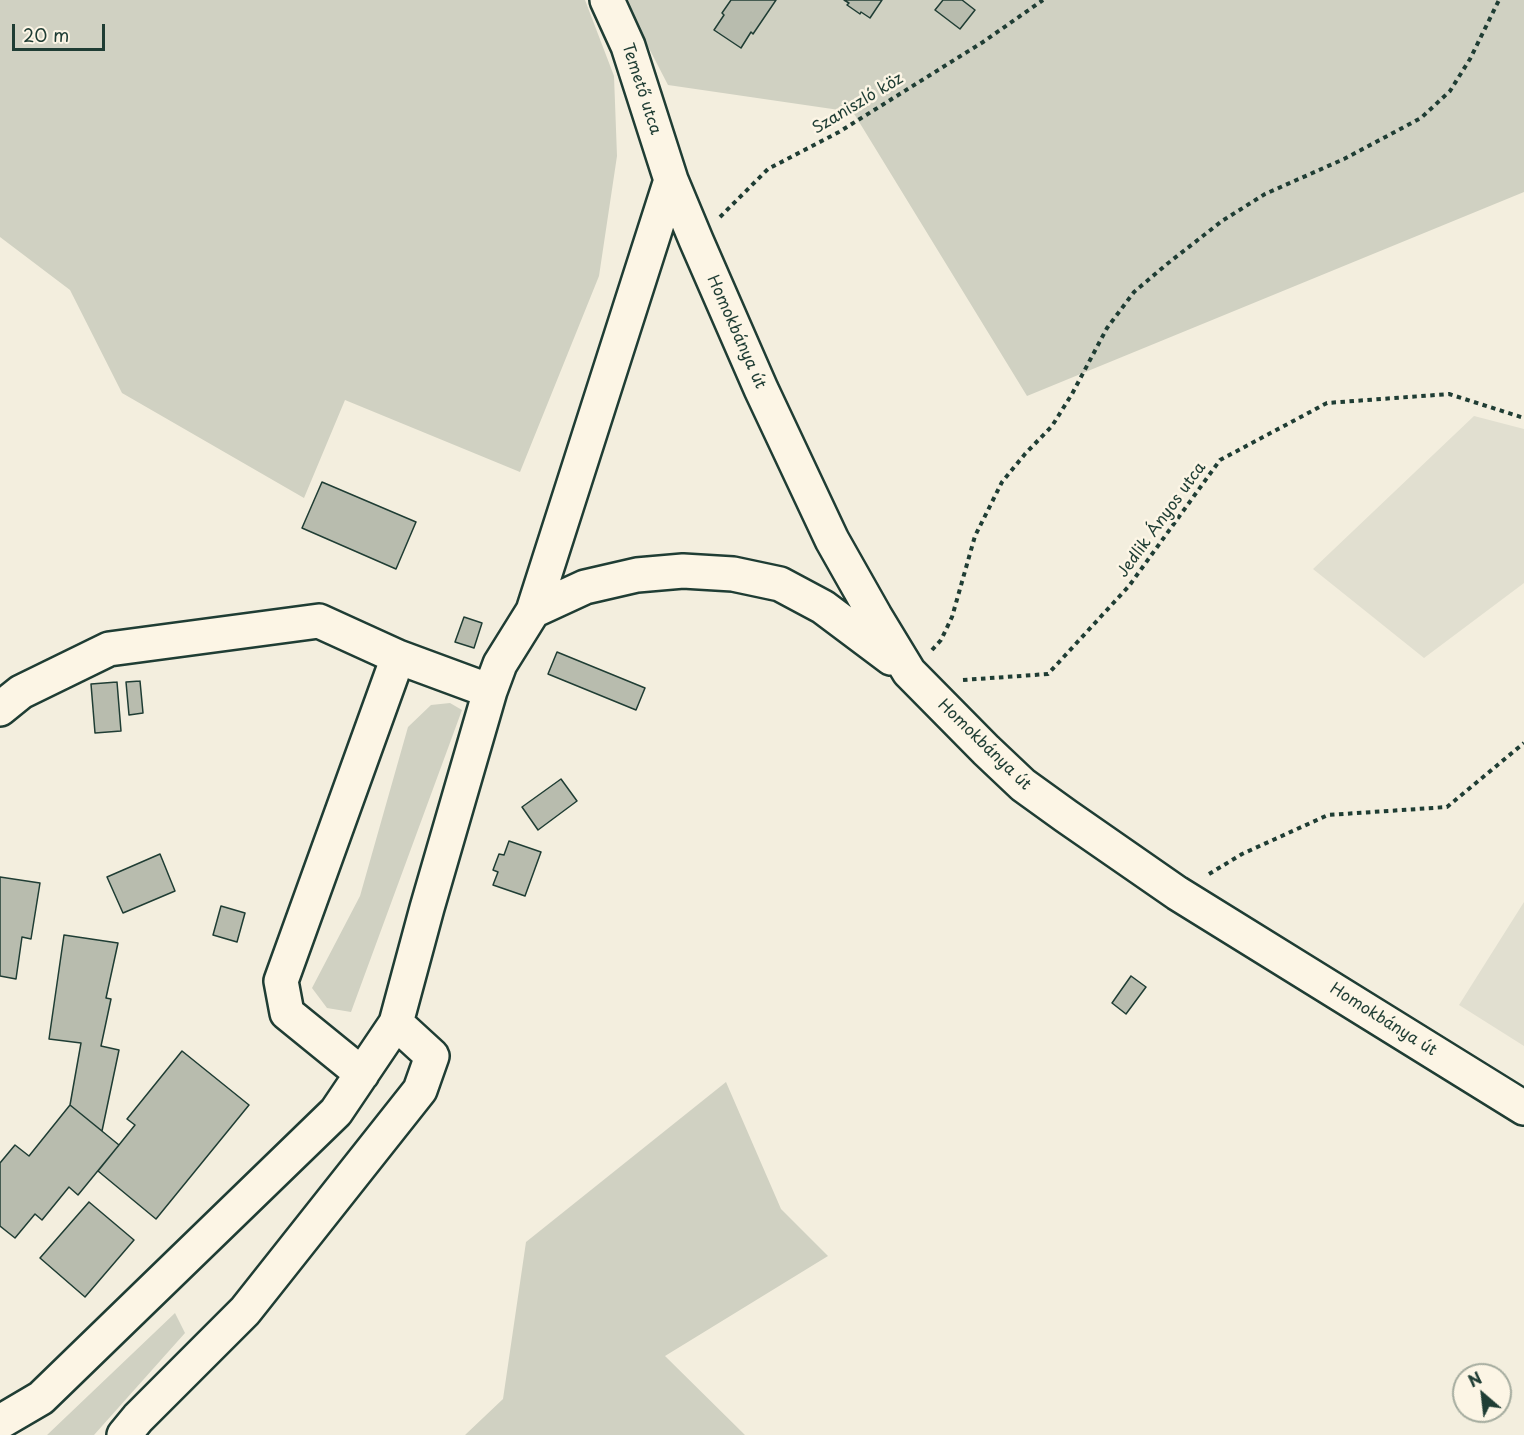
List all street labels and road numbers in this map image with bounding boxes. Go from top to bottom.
street label: Temető utca [617,41,665,137]
street label: Szaniszló köz [809,69,907,139]
street label: Homokbánya út [702,272,770,392]
street label: Jedlik Ányos utca [1114,459,1210,581]
street label: Homokbánya út [933,696,1035,794]
street label: Homokbánya út [1326,979,1440,1061]

